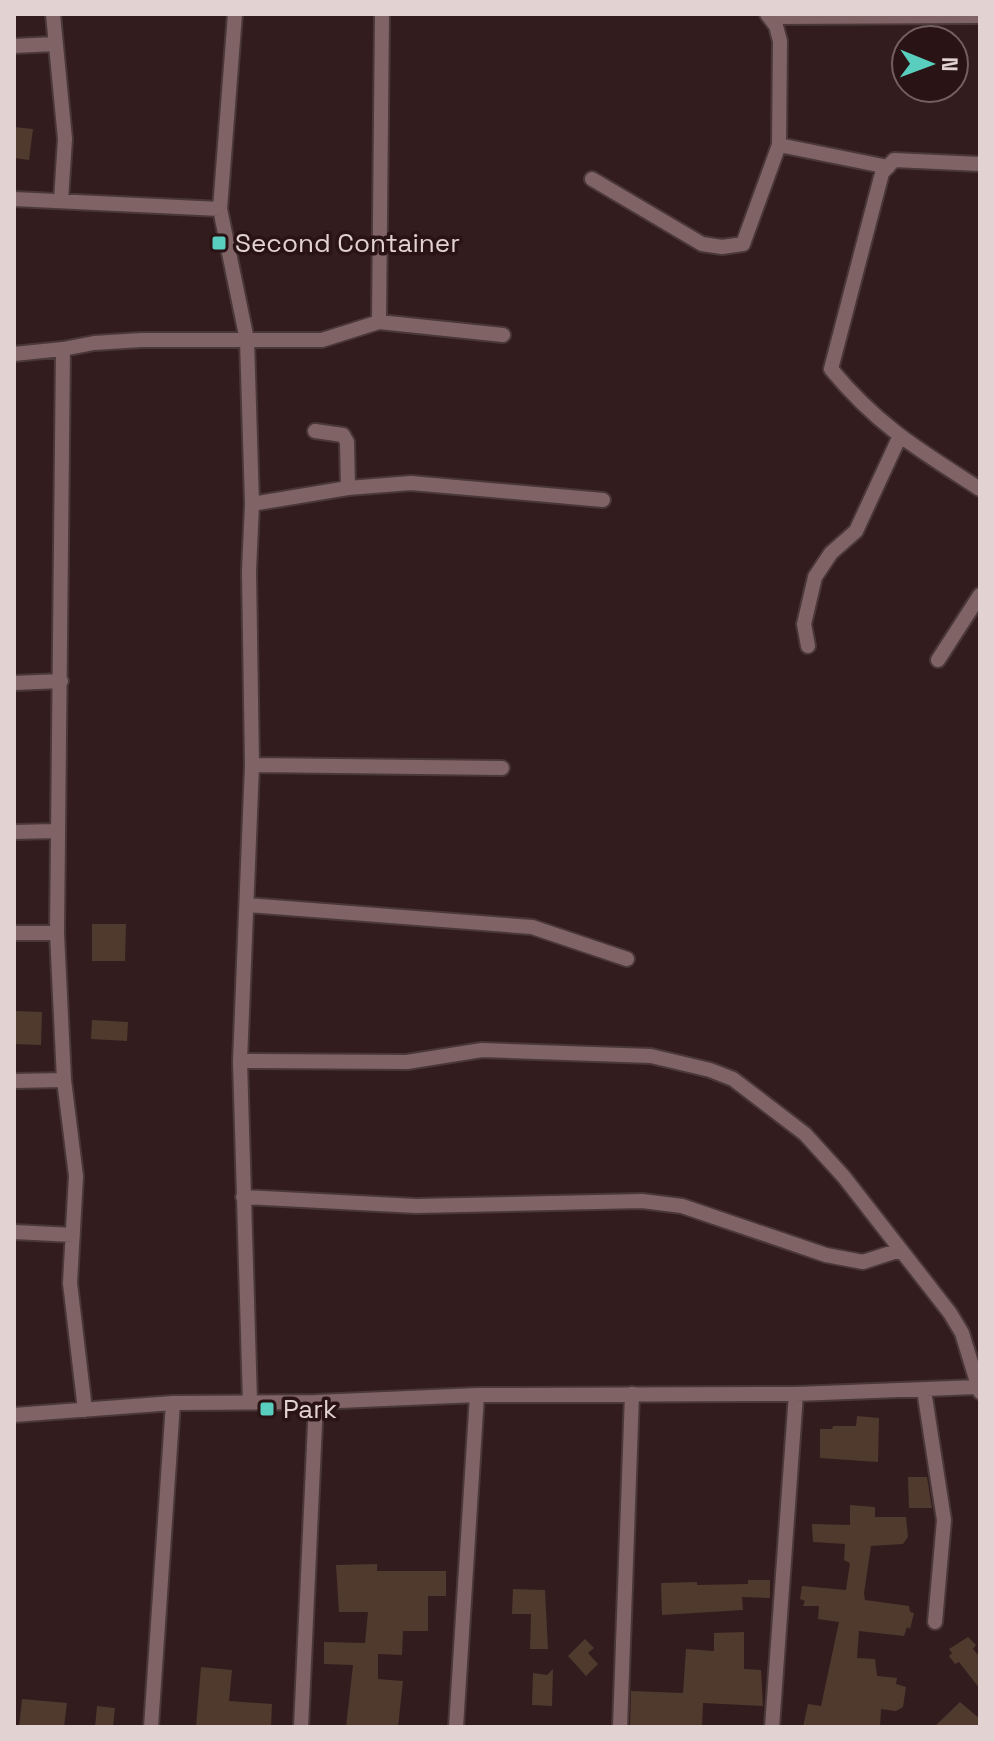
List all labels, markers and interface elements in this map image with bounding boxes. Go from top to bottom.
north arrow [890,24,970,104]
text: N [936,57,964,72]
place label: Second Container [235,226,460,260]
marker: Second Container [210,234,228,252]
place label: Park [283,1392,337,1426]
marker: Park [258,1400,276,1418]

